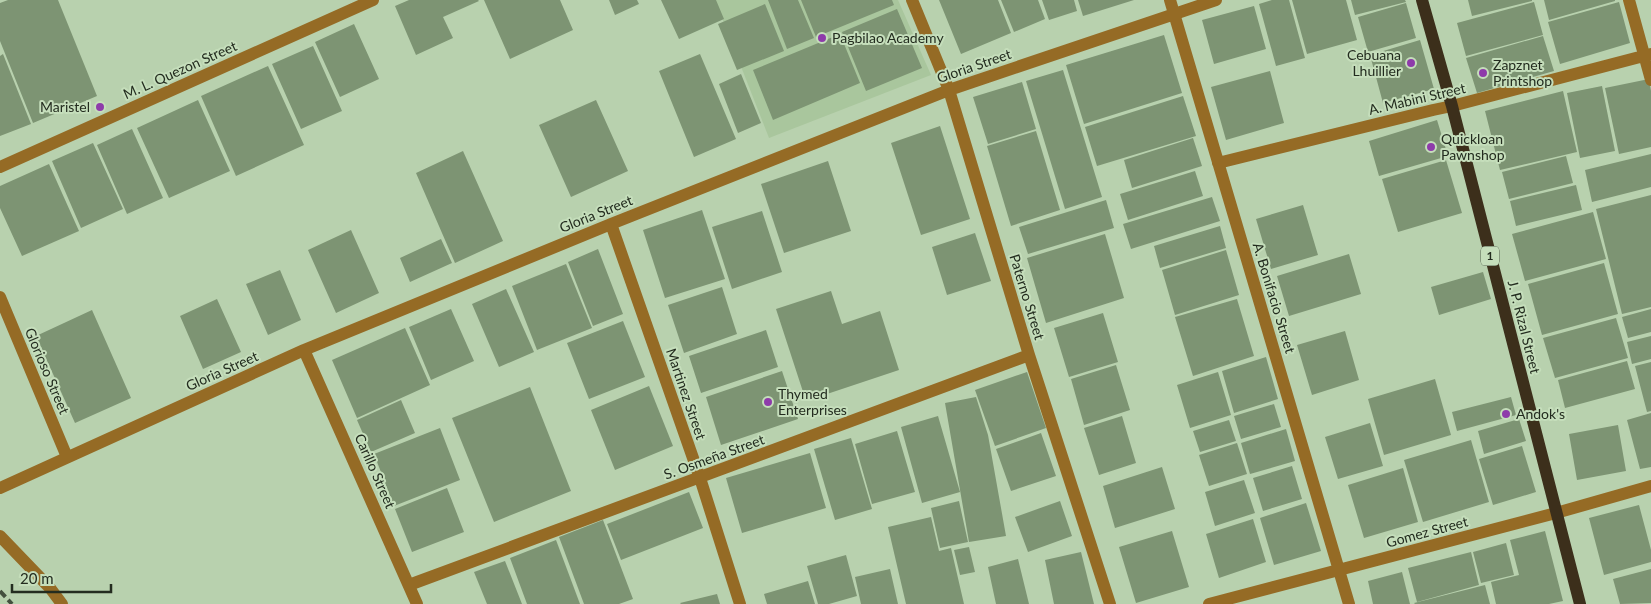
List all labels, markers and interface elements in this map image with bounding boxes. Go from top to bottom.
place label: Pagbilao Academy [832,29,944,46]
marker: Pagbilao Academy [816,32,828,44]
street label: M. L. Quezon Street [120,37,239,102]
street label: Gloria Street [935,45,1013,86]
place label: Cebuana Lhuillier [1347,46,1401,79]
place label: Zapznet Printshop [1493,56,1552,89]
marker: Cebuana Lhuillier [1405,57,1417,69]
marker: Zapznet Printshop [1477,67,1489,79]
street label: A. Mabini Street [1367,79,1467,118]
place label: Maristel [40,98,90,115]
marker: Maristel [94,101,106,113]
place label: Quickloan Pawnshop [1441,130,1505,163]
marker: Quickloan Pawnshop [1425,141,1437,153]
street label: Gloria Street [557,191,635,236]
street label: A. Bonifacio Street [1250,241,1299,355]
road number: 1 [1481,247,1499,266]
street label: Paterno Street [1006,252,1049,342]
street label: J. P. Rizal Street [1505,278,1544,375]
street label: Glorioso Street [22,325,73,417]
street label: Martinez Street [663,346,710,442]
street label: Gloria Street [183,347,261,394]
place label: Thymed Enterprises [778,385,847,418]
marker: Thymed Enterprises [762,396,774,408]
place label: Andok's [1516,405,1565,422]
marker: Andok's [1500,408,1512,420]
street label: S. Osmeña Street [661,430,766,483]
street label: Carillo Street [351,431,399,511]
street label: Gomez Street [1384,512,1470,551]
scale bar [12,562,111,594]
text: 20 m [20,569,54,587]

